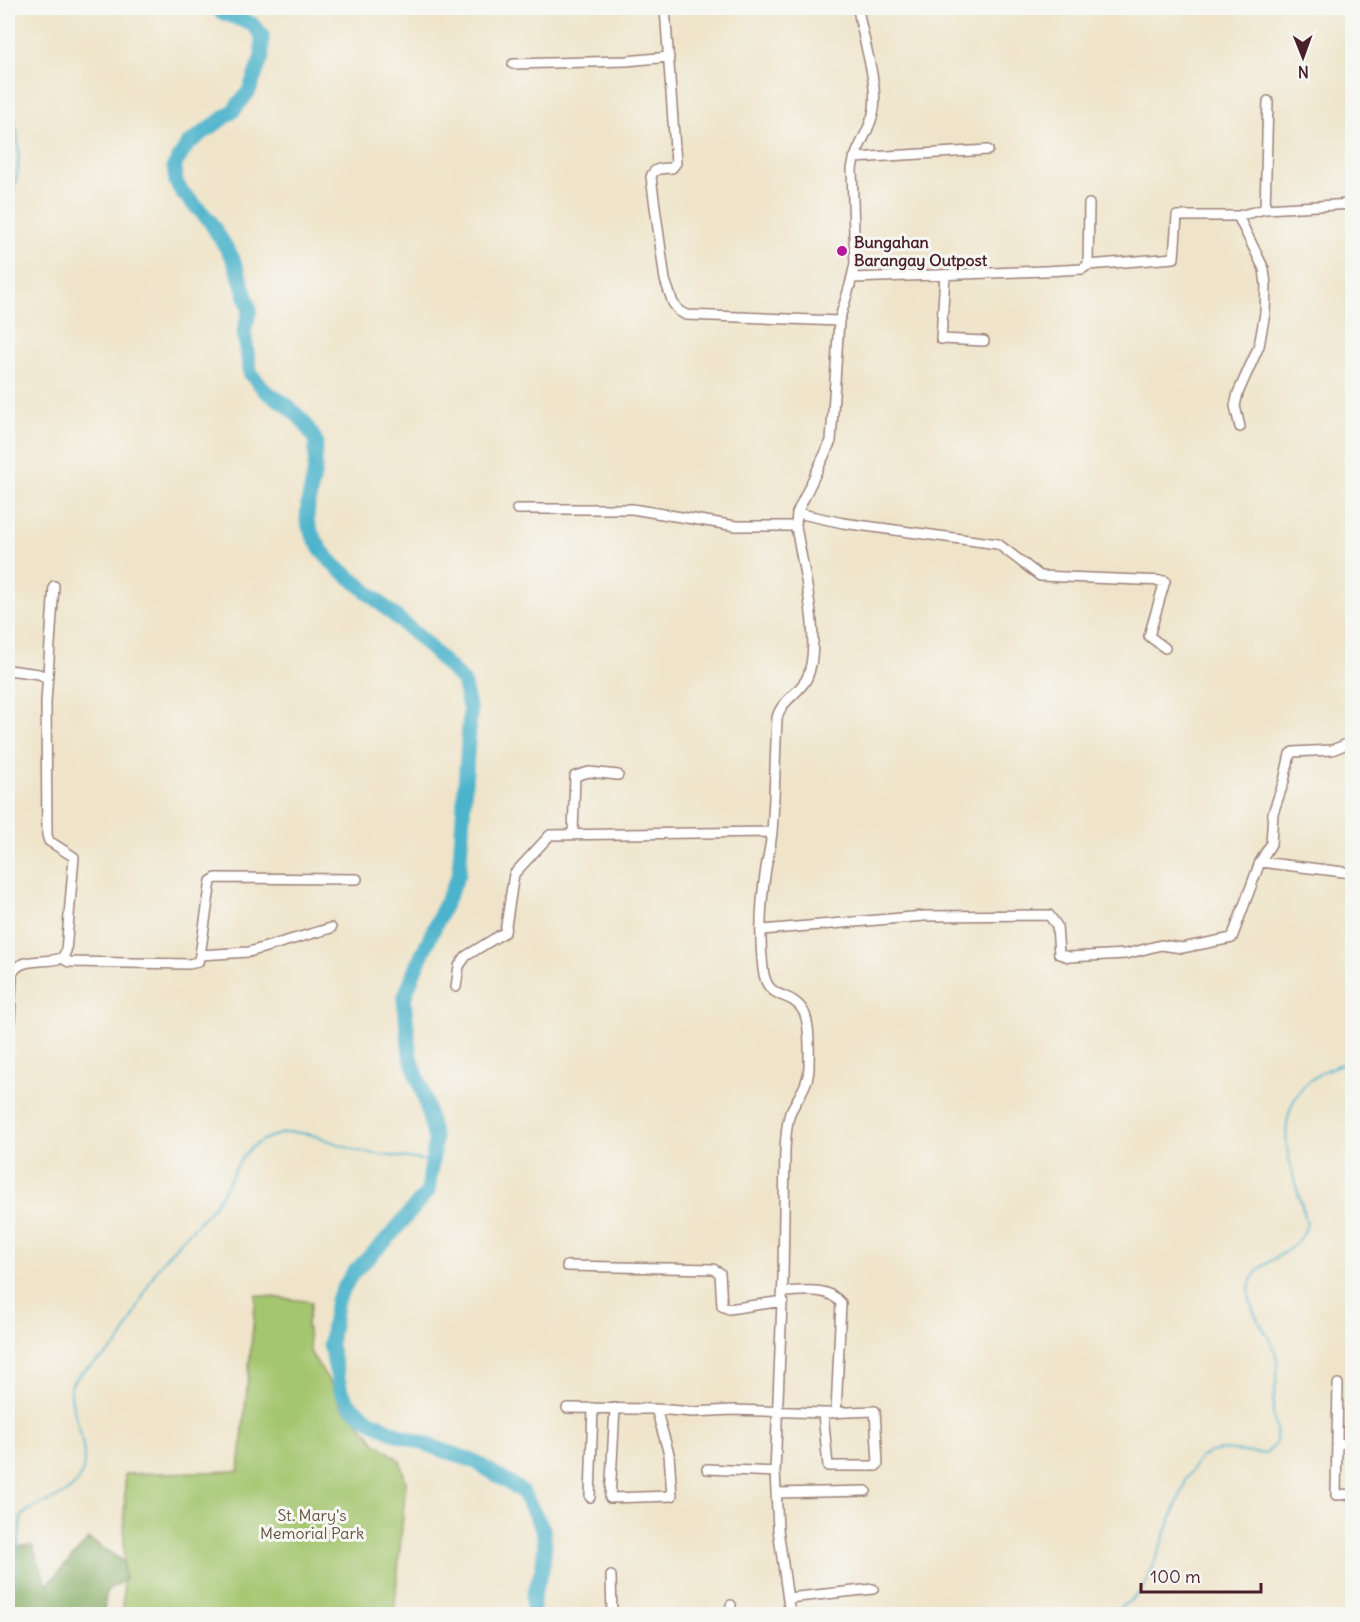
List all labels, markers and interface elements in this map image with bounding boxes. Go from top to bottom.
north arrow [1273,27,1333,87]
text: N [1298,62,1309,82]
place label: Bungahan Barangay Outpost [854,232,988,271]
marker: Bungahan Barangay Outpost [835,244,849,258]
park label: St. Mary's Memorial Park [260,1505,364,1543]
scale bar [1141,1556,1261,1594]
text: 100 m [1150,1565,1201,1588]

